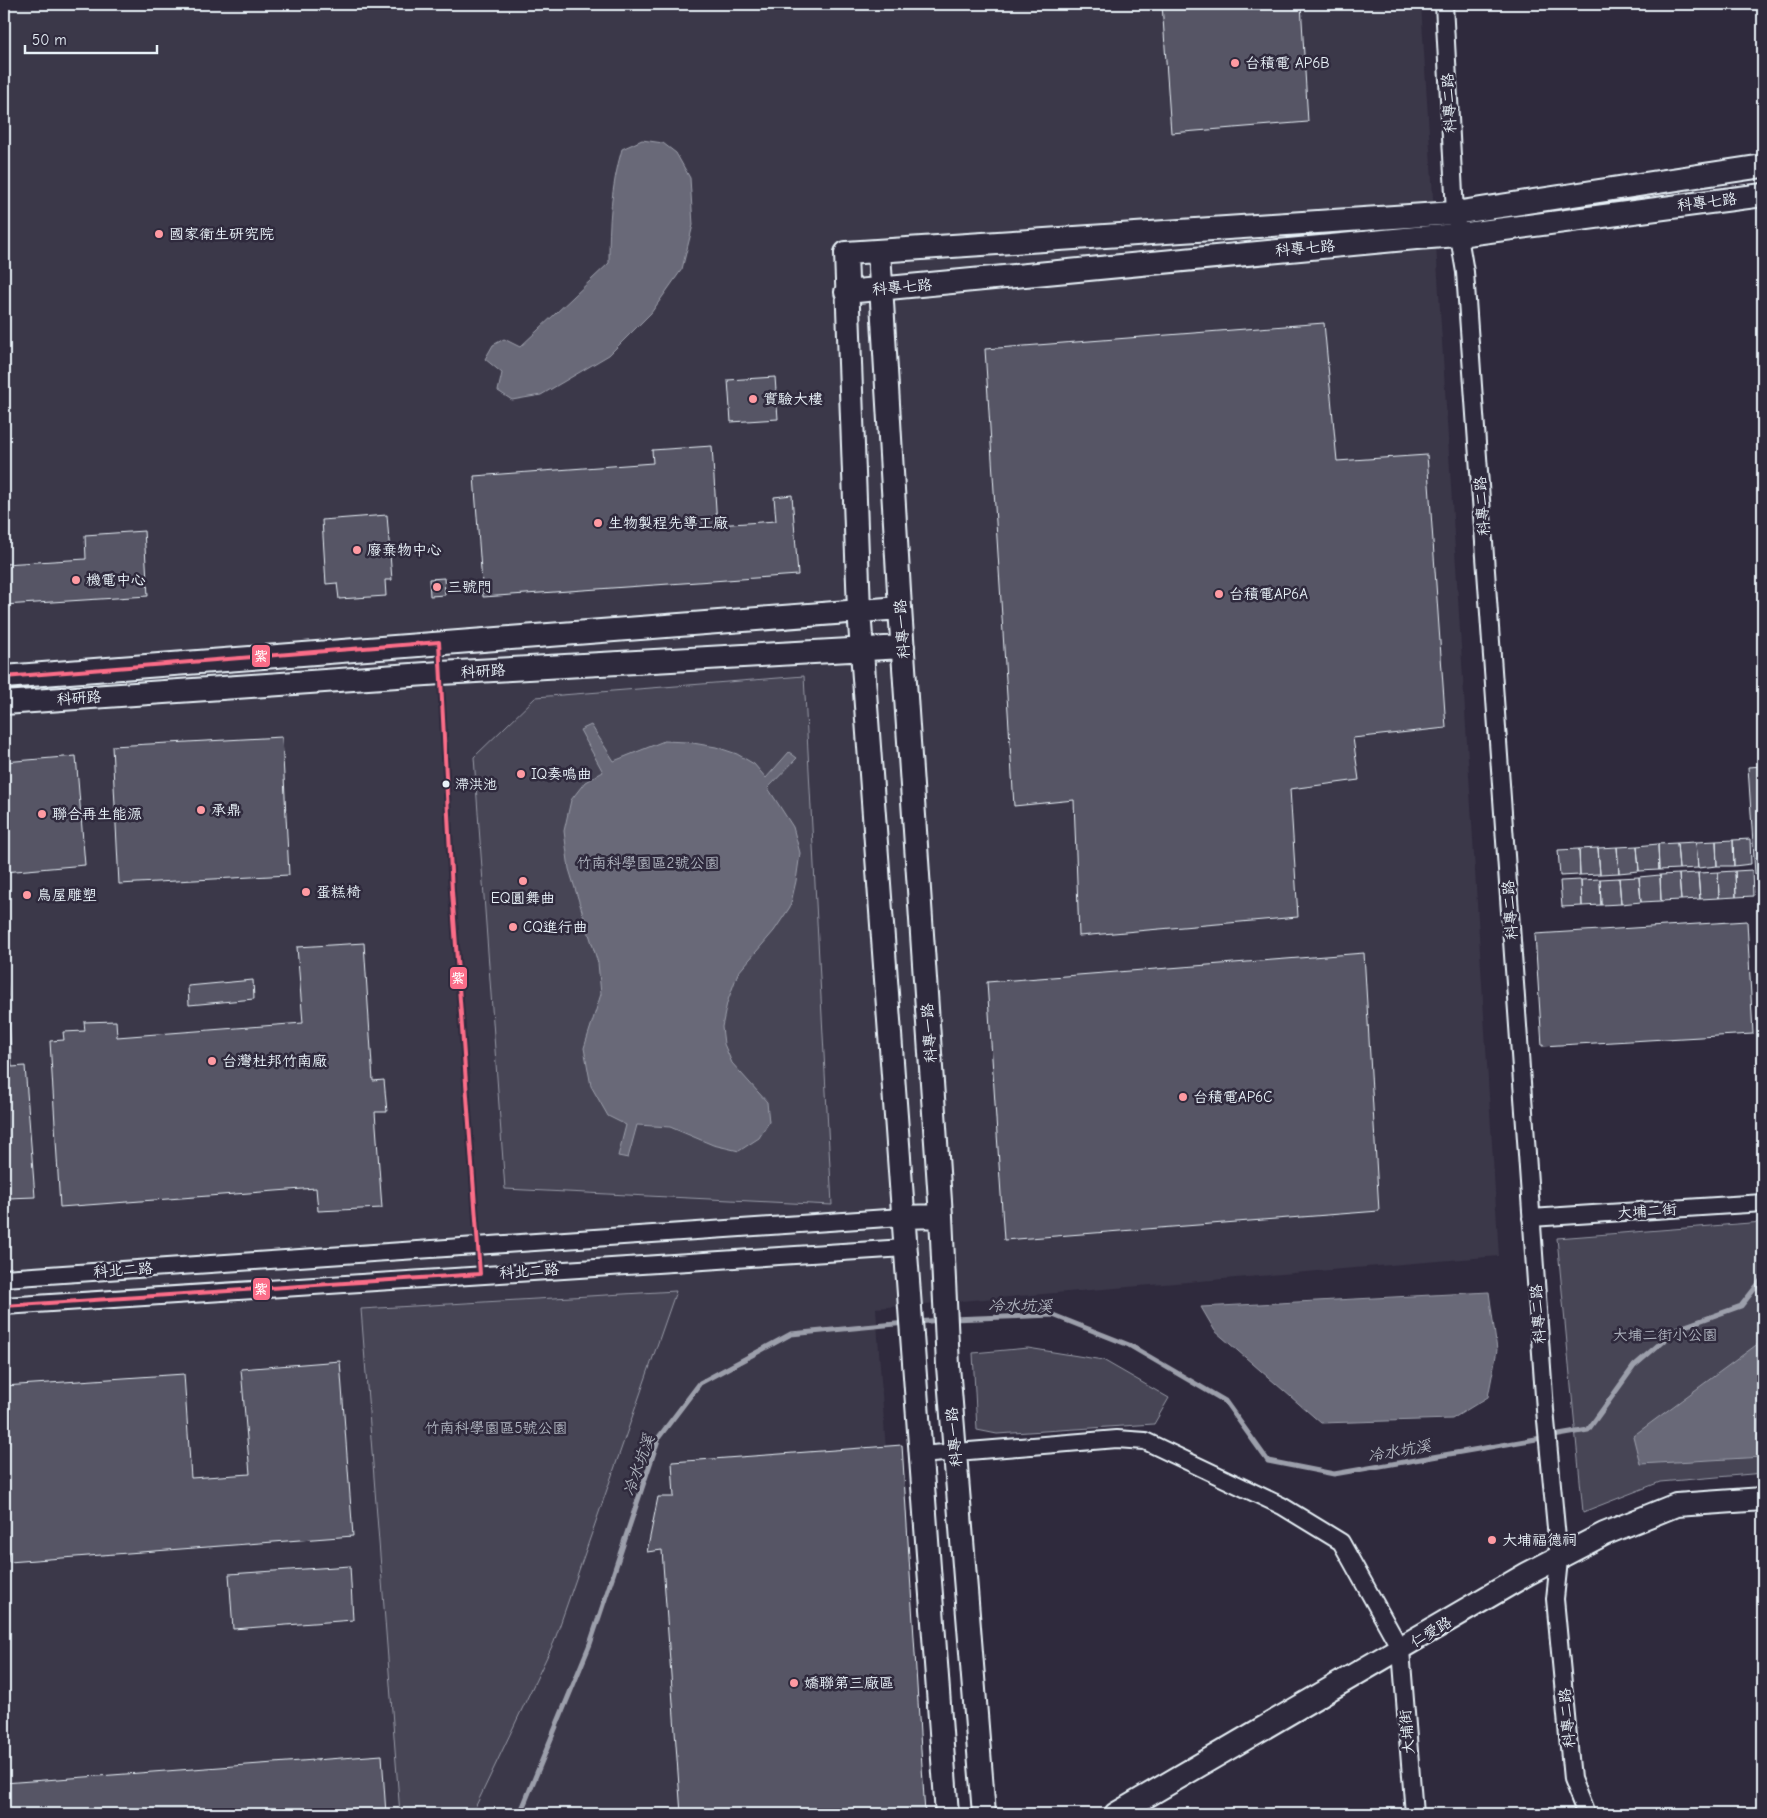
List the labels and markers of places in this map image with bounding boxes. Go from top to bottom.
place label: 台積電 AP6B [1245,54,1330,72]
marker: 台積電 AP6B [1229,57,1241,69]
place label: 國家衛生研究院 [169,225,274,243]
marker: 國家衛生研究院 [153,228,165,240]
place label: 實驗大樓 [763,390,823,408]
marker: 實驗大樓 [747,393,759,405]
place label: 生物製程先導工廠 [608,514,728,532]
marker: 生物製程先導工廠 [592,517,604,529]
place label: 廢棄物中心 [367,541,442,559]
marker: 廢棄物中心 [351,544,363,556]
place label: 機電中心 [86,571,146,589]
marker: 機電中心 [70,574,82,586]
place label: 三號門 [447,578,492,596]
marker: 三號門 [431,581,443,593]
place label: 台積電AP6A [1229,585,1308,603]
marker: 台積電AP6A [1213,588,1225,600]
place label: IQ奏鳴曲 [531,765,592,783]
marker: IQ奏鳴曲 [515,768,527,780]
place label: 滯洪池 [455,776,497,793]
marker: 滯洪池 [441,779,451,789]
place label: 承鼎 [211,801,241,819]
marker: 承鼎 [195,804,207,816]
place label: 聯合再生能源 [52,805,142,823]
marker: 聯合再生能源 [36,808,48,820]
marker: EQ圓舞曲 [517,875,529,887]
place label: 蛋糕椅 [316,883,361,901]
place label: 鳥屋雕塑 [37,886,97,904]
marker: 蛋糕椅 [300,886,312,898]
marker: 鳥屋雕塑 [21,889,33,901]
place label: EQ圓舞曲 [491,889,555,907]
place label: CQ進行曲 [523,918,588,936]
marker: CQ進行曲 [507,921,519,933]
place label: 台灣杜邦竹南廠 [222,1052,327,1070]
marker: 台灣杜邦竹南廠 [206,1055,218,1067]
place label: 台積電AP6C [1193,1088,1272,1106]
marker: 台積電AP6C [1177,1091,1189,1103]
place label: 大埔福德祠 [1502,1531,1577,1549]
marker: 大埔福德祠 [1486,1534,1498,1546]
place label: 嬌聯第三廠區 [804,1674,894,1692]
marker: 嬌聯第三廠區 [788,1677,800,1689]

